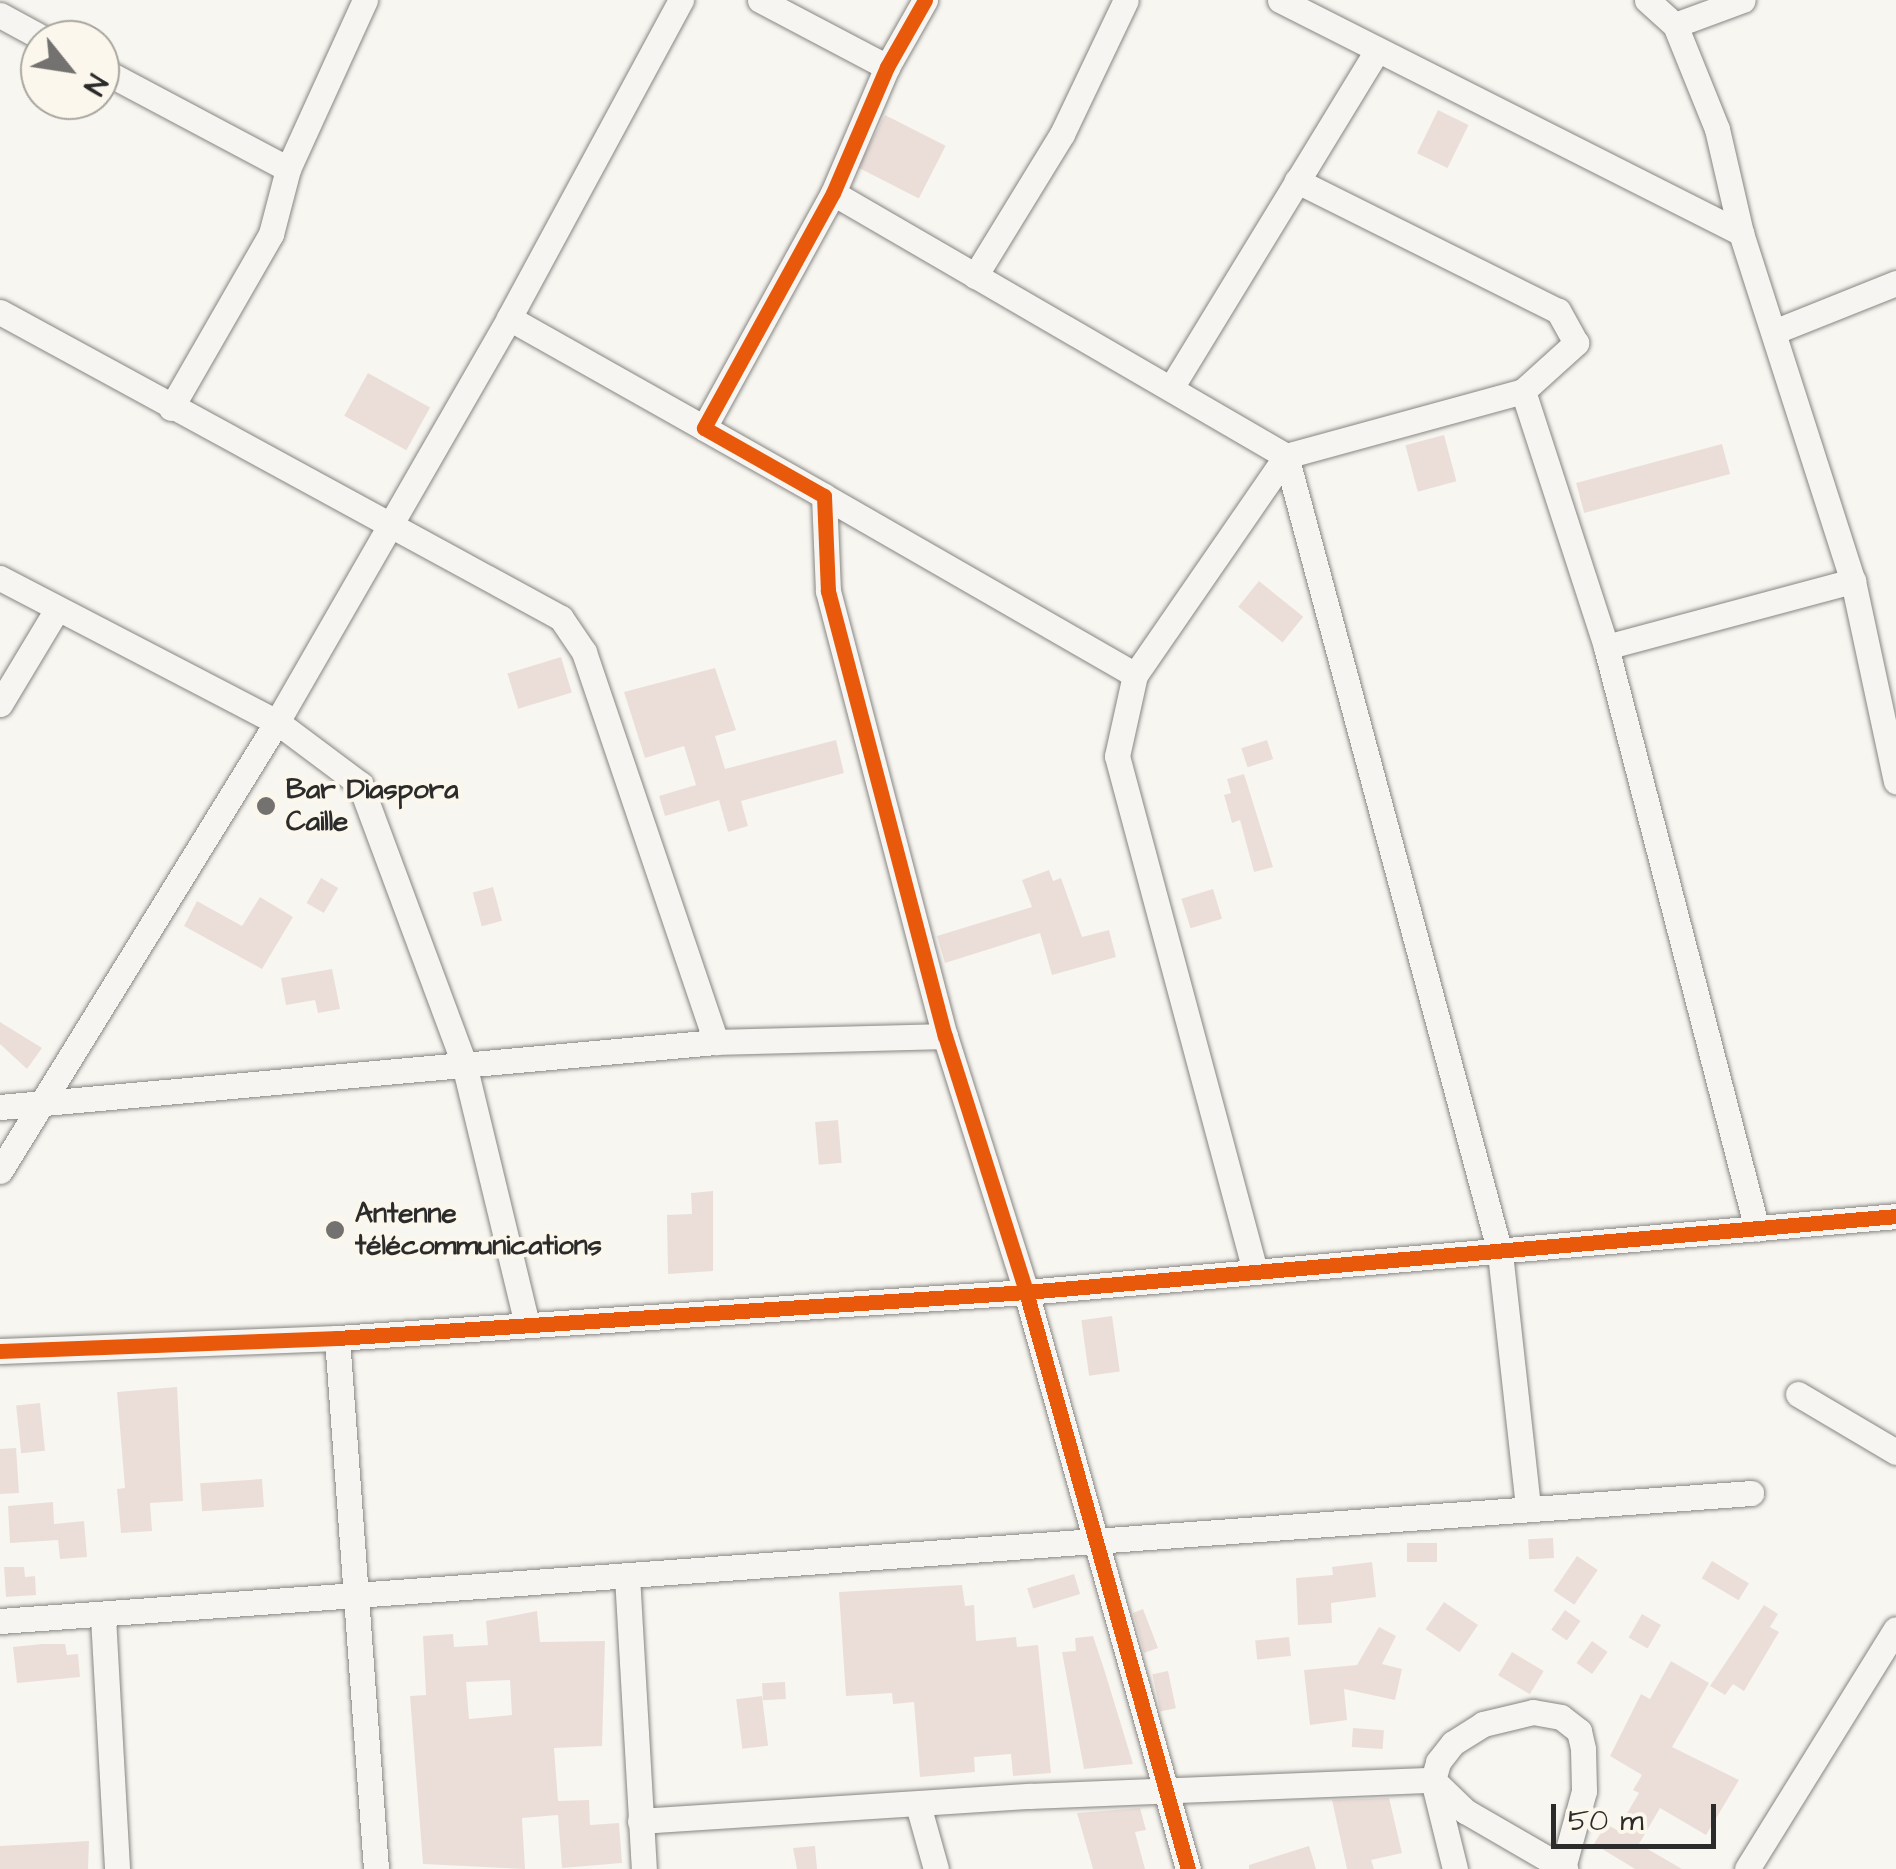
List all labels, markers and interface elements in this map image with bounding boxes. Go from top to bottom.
north arrow [20,20,120,120]
text: N [73,67,116,102]
place label: Bar Diaspora Caille [286,773,459,839]
marker: Bar Diaspora Caille [255,795,277,817]
place label: Antenne télécommunications [355,1197,602,1263]
marker: Antenne télécommunications [324,1219,346,1241]
scale bar [1556,1784,1721,1846]
text: 50 m [1568,1800,1644,1842]

